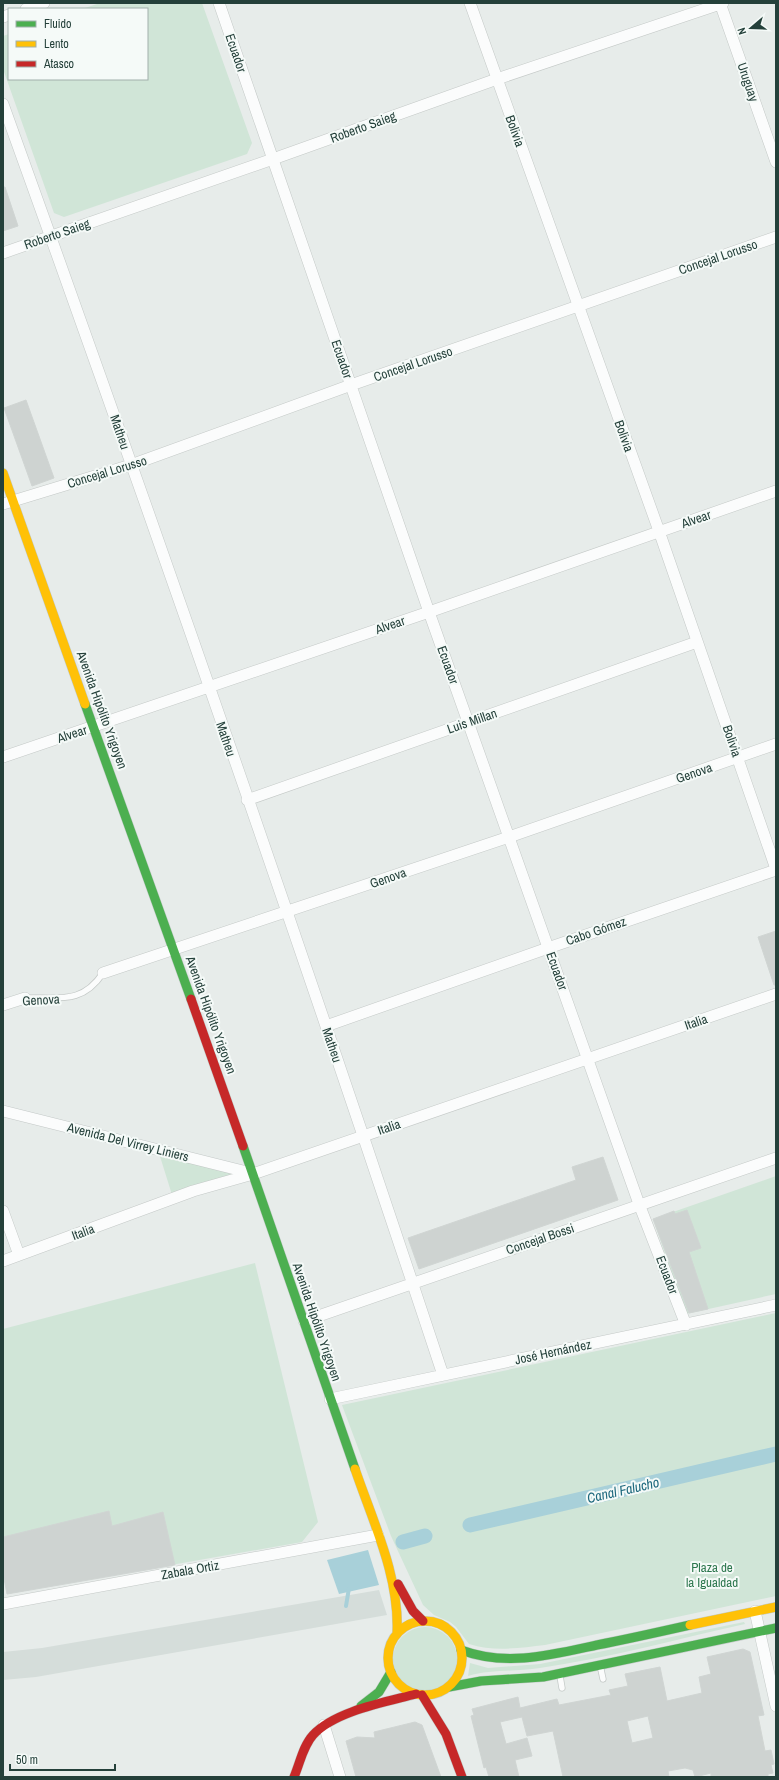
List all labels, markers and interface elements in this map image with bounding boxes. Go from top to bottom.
legend [8,8,148,80]
north arrow [731,8,771,48]
text: Fluido [44,16,71,32]
text: N [734,26,749,37]
street label: Ecuador [222,31,251,75]
text: Lento [44,36,69,52]
text: Atasco [43,56,74,72]
street label: Uruguay [733,60,763,104]
street label: Roberto Saieg [328,107,398,147]
street label: Bolivia [501,113,529,149]
street label: Roberto Saieg [22,215,92,253]
street label: Concejal Lorusso [676,236,760,278]
street label: Ecuador [328,337,357,381]
street label: Concejal Lorusso [371,343,455,385]
street label: Matheu [106,412,134,452]
street label: Bolivia [610,418,638,454]
street label: Concejal Lorusso [65,452,149,492]
street label: Alvear [678,506,713,532]
street label: Alvear [372,612,407,638]
street label: Ecuador [433,643,463,687]
street label: Avenida Hipólito Yrigoyen [72,648,131,771]
street label: Luis Millan [445,705,499,737]
street label: Matheu [212,719,240,759]
street label: Alvear [54,721,89,747]
street label: Bolivia [719,723,745,759]
street label: Genova [674,759,714,787]
street label: Genova [368,864,408,892]
street label: Cabo Gómez [564,913,628,949]
street label: Ecuador [542,949,572,993]
street label: Avenida Hipólito Yrigoyen [181,953,240,1076]
street label: Genova [22,991,60,1009]
street label: Italia [682,1010,710,1034]
street label: Matheu [318,1025,346,1065]
street label: Italia [375,1115,403,1139]
street label: Avenida Del Virrey Liniers [64,1118,191,1165]
street label: Concejal Bossi [504,1219,576,1259]
street label: Italia [69,1220,97,1244]
street label: Ecuador [652,1253,682,1297]
street label: Avenida Hipólito Yrigoyen [288,1260,345,1383]
street label: José Hernández [513,1336,593,1368]
water label: Canal Falucho [585,1473,661,1507]
street label: Zabala Ortiz [160,1557,220,1583]
park label: Plaza de la Igualdad [686,1559,738,1591]
scale bar [10,1746,115,1772]
text: 50 m [16,1752,38,1768]

